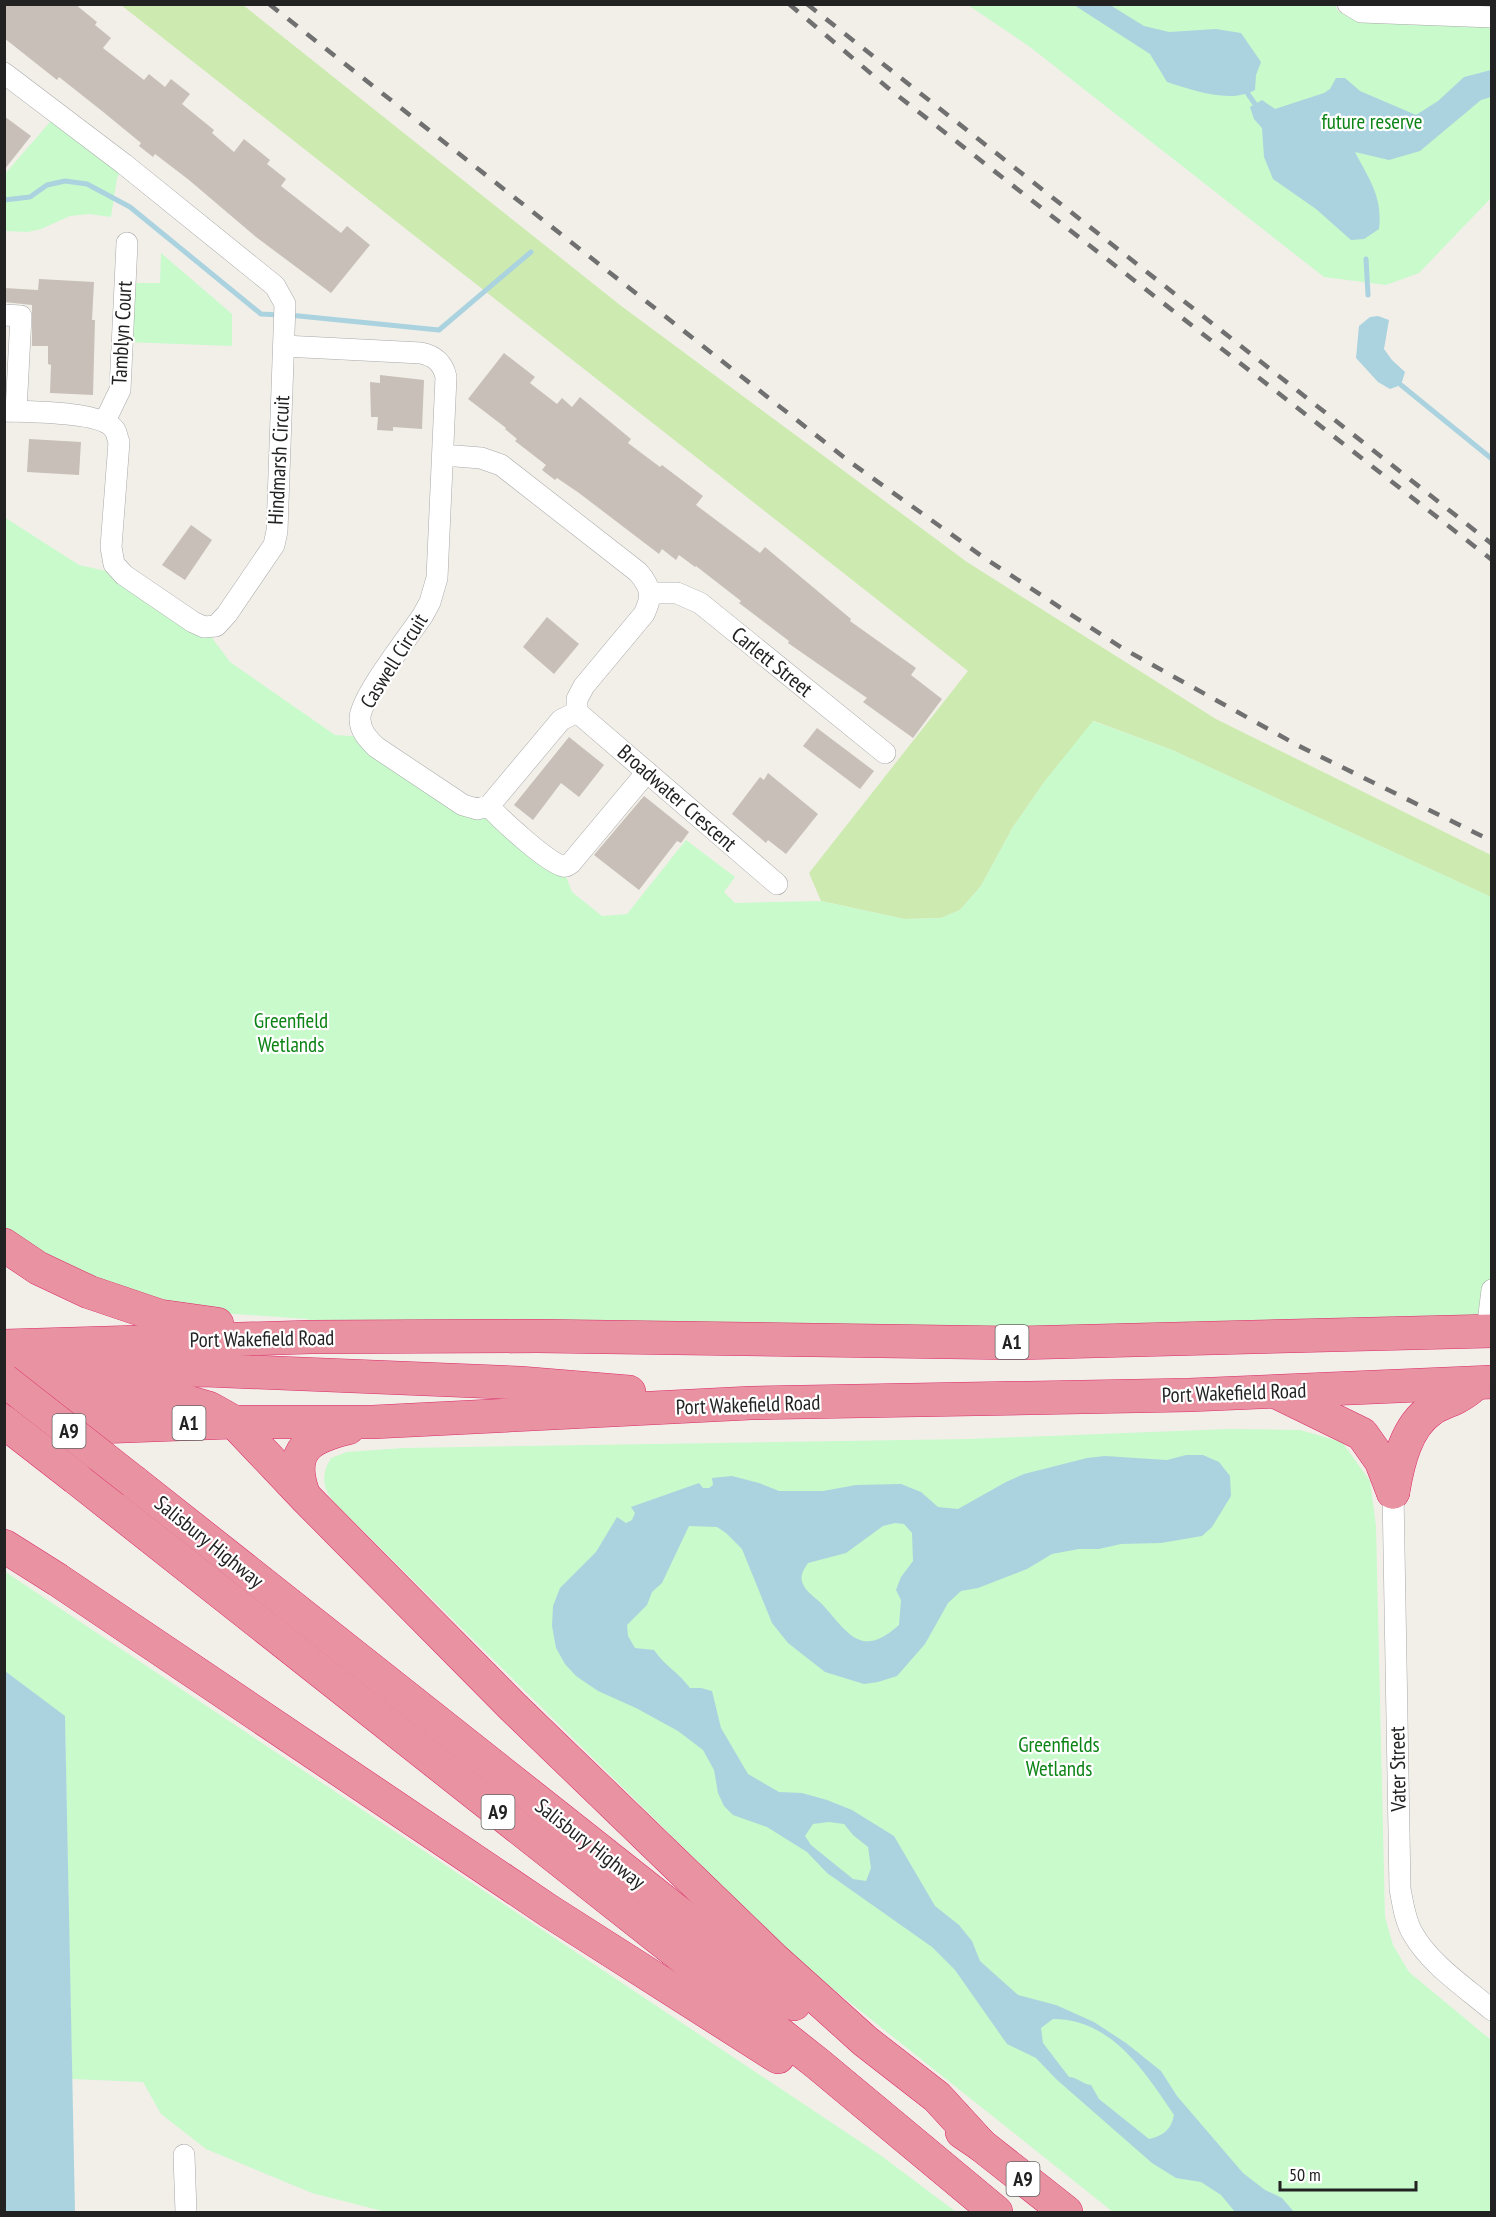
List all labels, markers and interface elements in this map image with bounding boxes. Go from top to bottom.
park label: future reserve [1321,108,1423,135]
street label: Tamblyn Court [105,280,138,386]
street label: Hindmarsh Circuit [262,394,295,525]
street label: Caswell Circuit [354,608,433,713]
street label: Carlett Street [726,621,818,703]
street label: Broadwater Crescent [612,739,743,857]
park label: Greenfield Wetlands [254,1007,328,1058]
street label: Port Wakefield Road [189,1324,335,1353]
road number: A1 [996,1325,1028,1359]
street label: Port Wakefield Road [1161,1376,1307,1409]
street label: Port Wakefield Road [675,1388,821,1421]
road number: A1 [172,1406,206,1440]
road number: A9 [52,1414,86,1448]
street label: Salisbury Highway [149,1489,269,1594]
street label: Vater Street [1383,1726,1412,1813]
park label: Greenfields Wetlands [1018,1731,1100,1782]
street label: Salisbury Highway [530,1792,651,1895]
road number: A9 [482,1795,514,1829]
scale bar [1280,2154,1416,2192]
road number: A9 [1006,2162,1040,2196]
text: 50 m [1289,2163,1321,2186]

